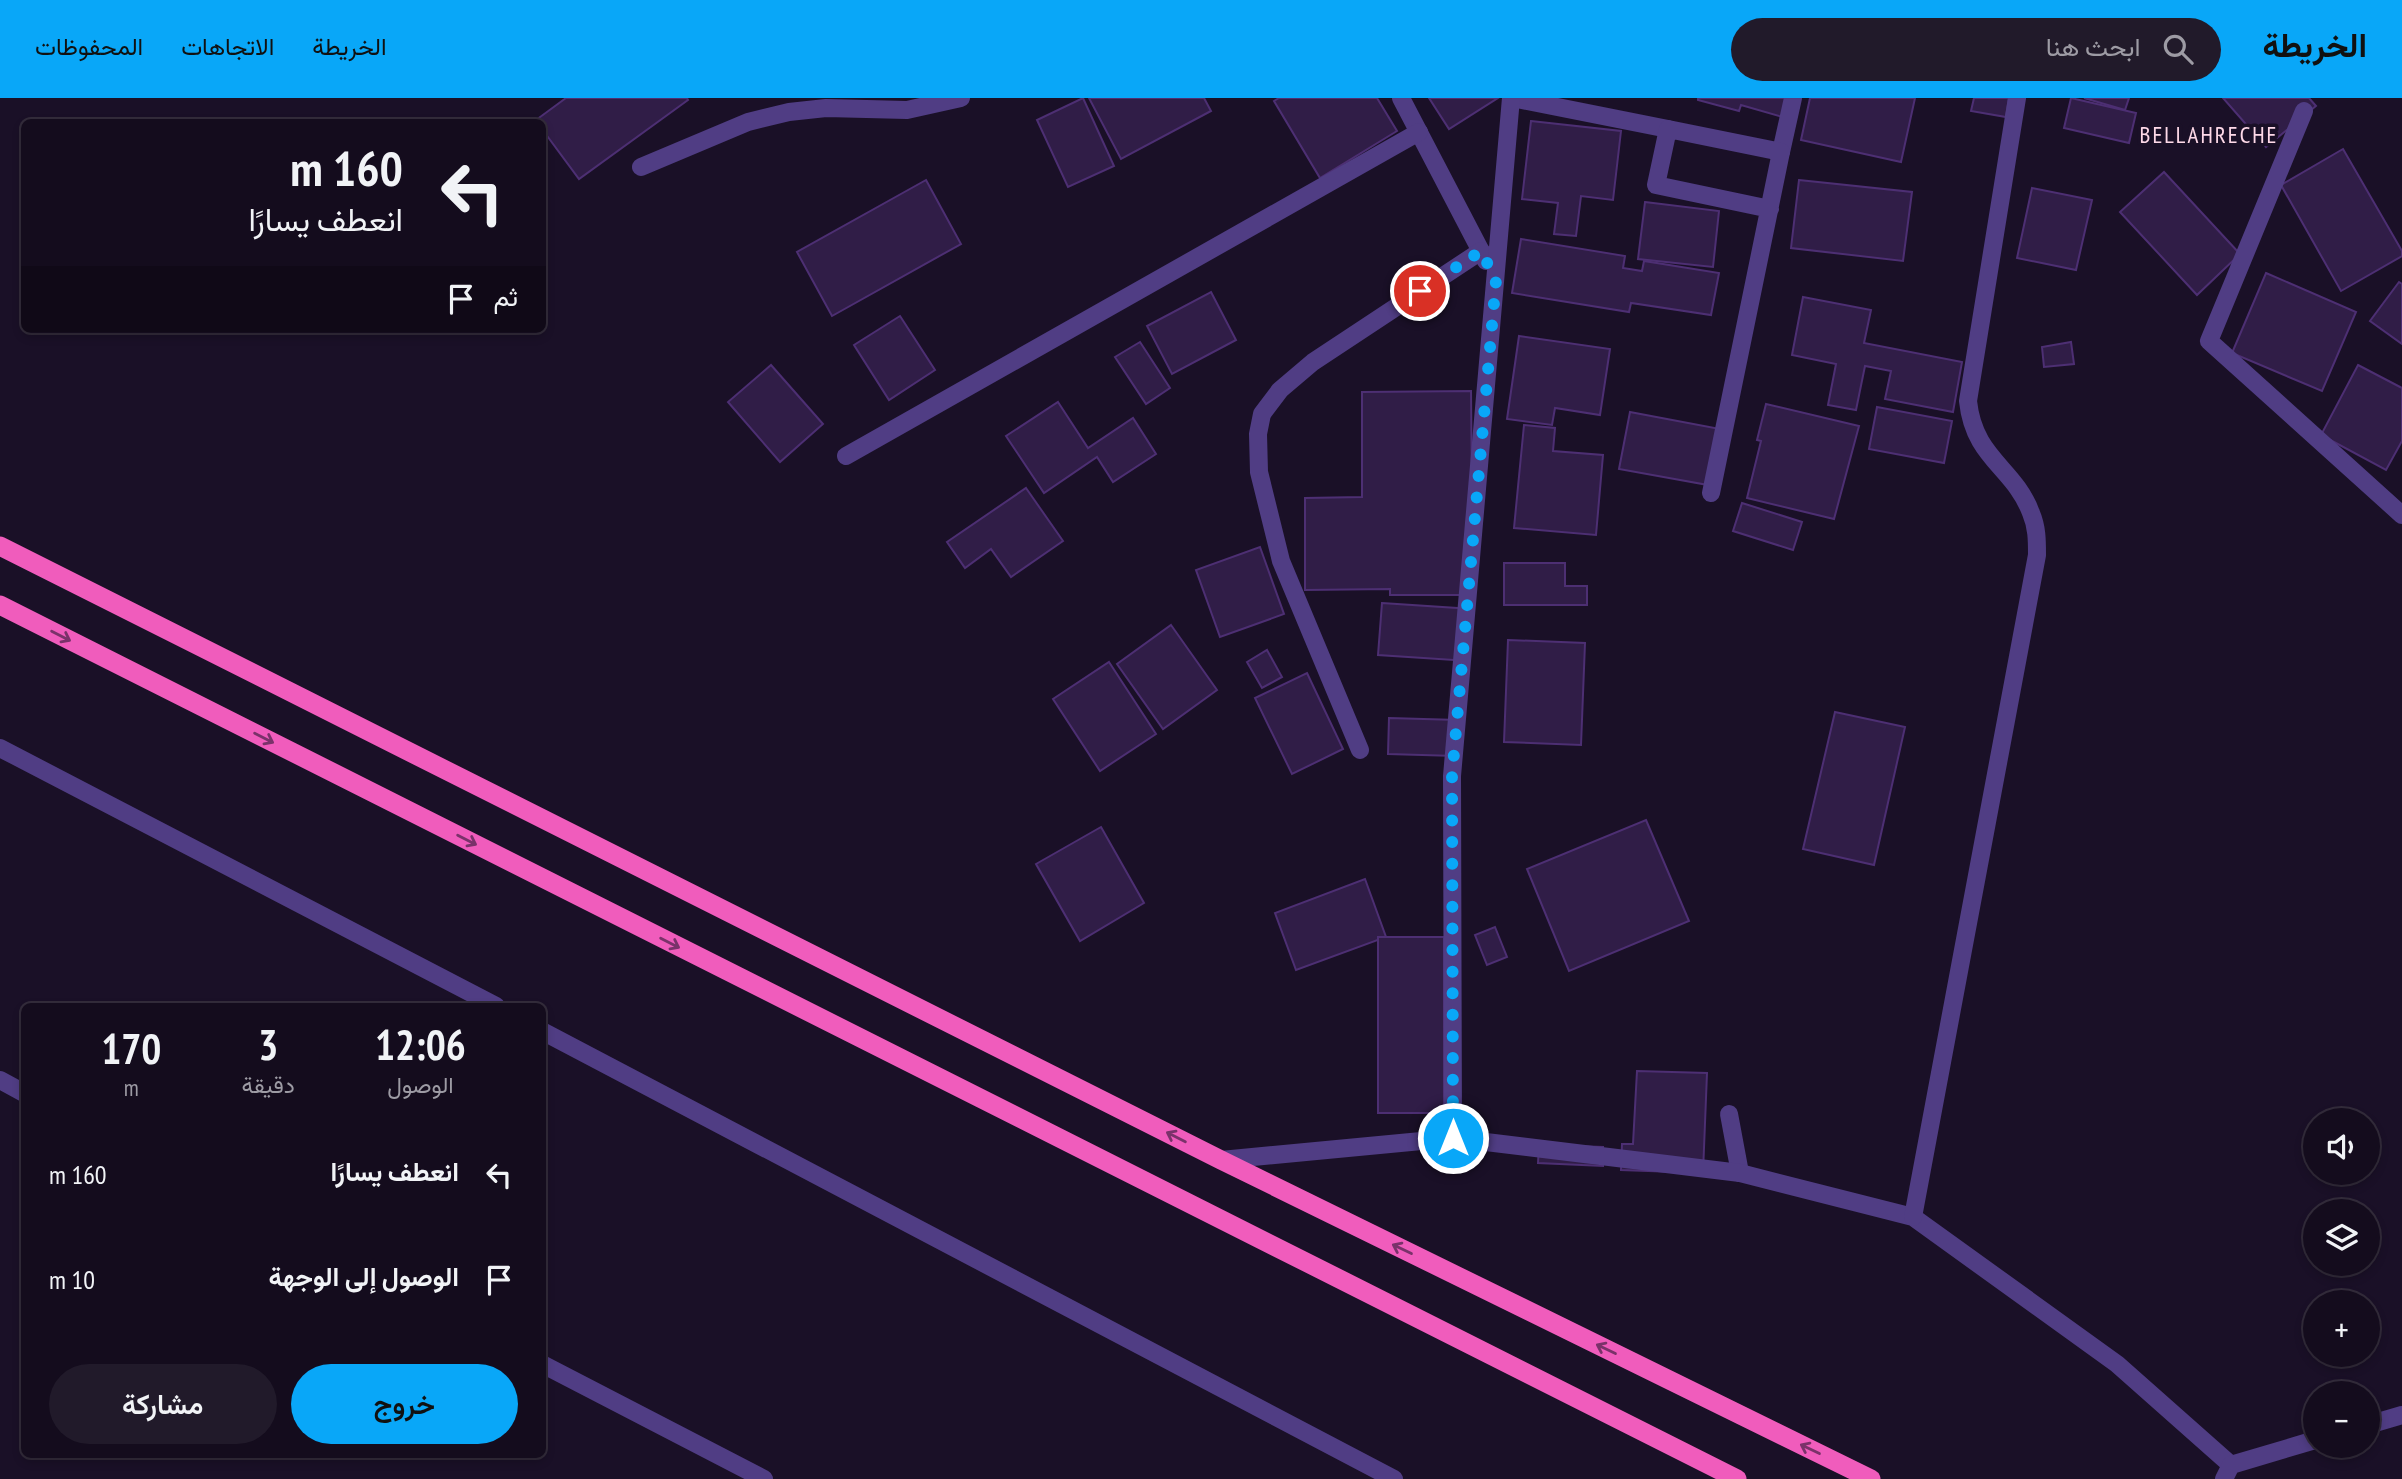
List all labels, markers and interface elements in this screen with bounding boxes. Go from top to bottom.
search box [1731,18,2221,81]
text: الخريطة [2263,23,2367,66]
text: ابحث هنا [2046,30,2141,63]
icon: search [2159,30,2197,68]
text: المحفوظات [35,31,143,62]
text: الاتجاهات [181,31,274,62]
text: الخريطة [312,31,387,62]
district label: BELLAHRECHE [2140,120,2278,149]
text: 160 m [290,136,403,200]
icon: left [427,147,518,238]
text: انعطف يسارًا [248,198,403,240]
pin [1390,261,1450,321]
icon: arrive [1401,272,1439,310]
icon: arrive [442,280,480,318]
text: ثم [494,280,518,313]
one-way arrow [50,629,71,643]
one-way arrow [253,732,274,746]
one-way arrow [456,834,477,848]
one-way arrow [660,936,680,950]
text: 3 [258,1017,278,1072]
text: 12:06 [375,1017,466,1072]
text: 170 [101,1021,161,1076]
text: دقيقة [242,1070,295,1099]
text: الوصول [387,1070,454,1099]
text: m [124,1073,139,1102]
position arrow [1416,1101,1490,1175]
map controls [2303,1108,2380,1458]
button: sound [2303,1108,2380,1185]
one-way arrow [1166,1130,1187,1144]
text: انعطف يسارًا [331,1155,459,1188]
icon: left [480,1156,518,1194]
text: 160 m [49,1158,107,1191]
button: layers [2303,1199,2380,1276]
one-way arrow [1392,1241,1413,1255]
text: الوصول إلى الوجهة [269,1260,459,1293]
icon: arrive [480,1261,518,1299]
text: 10 m [49,1263,95,1296]
button: + [2303,1290,2380,1367]
one-way arrow [1596,1341,1617,1355]
button: مشاركة [49,1364,277,1444]
button: خروج [291,1364,518,1444]
button: − [2303,1381,2380,1458]
one-way arrow [1800,1442,1821,1455]

